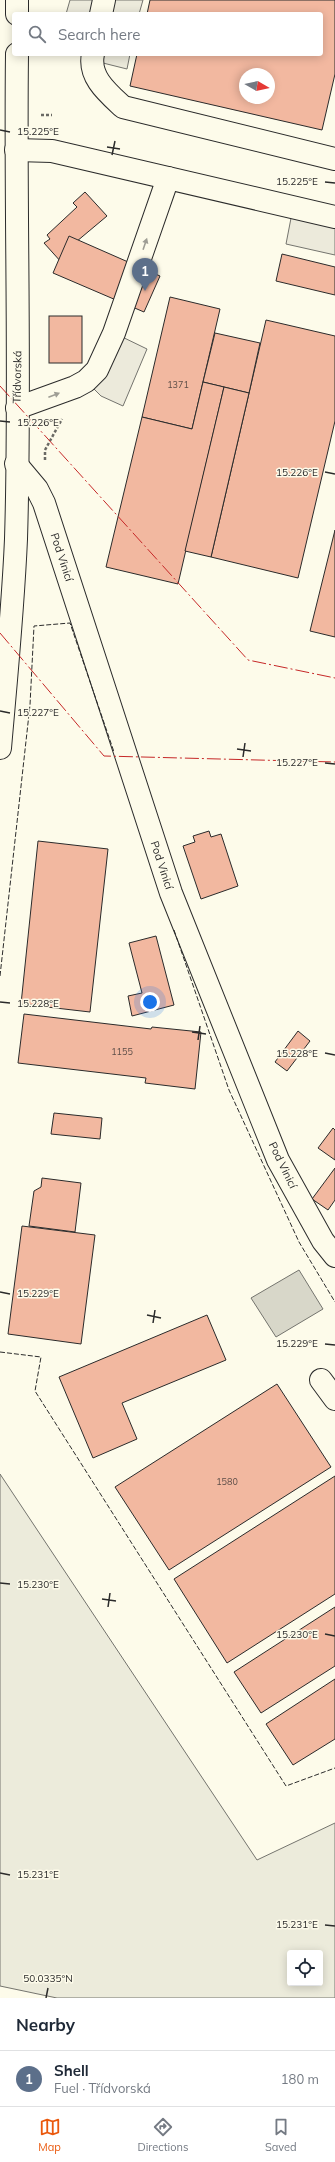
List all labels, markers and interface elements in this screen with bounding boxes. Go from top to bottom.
search box [12,12,323,56]
icon: search [26,23,48,45]
text: Search here [58,25,140,44]
north arrow [239,68,275,104]
text: 15.225°E [17,125,59,138]
text: 15.225°E [276,175,318,188]
one-way arrow [142,237,148,249]
pin: 1 [132,258,158,291]
street label: Třídvorská [10,351,24,403]
house number: 1371 [167,379,189,390]
one-way arrow [48,392,60,398]
text: 15.226°E [17,416,59,429]
text: 15.226°E [276,466,318,479]
street label: Pod Vinicí [48,531,77,584]
text: 15.227°E [17,706,59,719]
text: 15.227°E [276,756,318,769]
street label: Pod Vinicí [148,839,177,892]
your location [140,992,160,1012]
text: 15.228°E [17,997,59,1010]
house number: 1155 [111,1046,133,1057]
text: 15.228°E [276,1047,318,1060]
street label: Pod Vinicí [266,1139,301,1192]
text: 15.229°E [17,1287,59,1300]
text: 15.229°E [276,1337,318,1350]
house number: 1580 [216,1476,238,1487]
text: 15.230°E [17,1578,59,1591]
text: 15.230°E [276,1628,318,1641]
text: 15.231°E [17,1868,59,1881]
text: 15.231°E [276,1918,318,1931]
map controls [287,1950,323,1986]
button: locate [287,1950,323,1986]
text: 50.0335°N [23,1972,73,1985]
text: Nearby [16,2014,75,2035]
text: Shell [54,2061,89,2080]
text: 1 [25,2071,33,2087]
text: 180 m [281,2071,319,2087]
text: Fuel · Třídvorská [54,2080,151,2096]
tab: Map [38,2116,61,2154]
tab: Directions [138,2116,188,2154]
tab: Saved [265,2116,297,2154]

